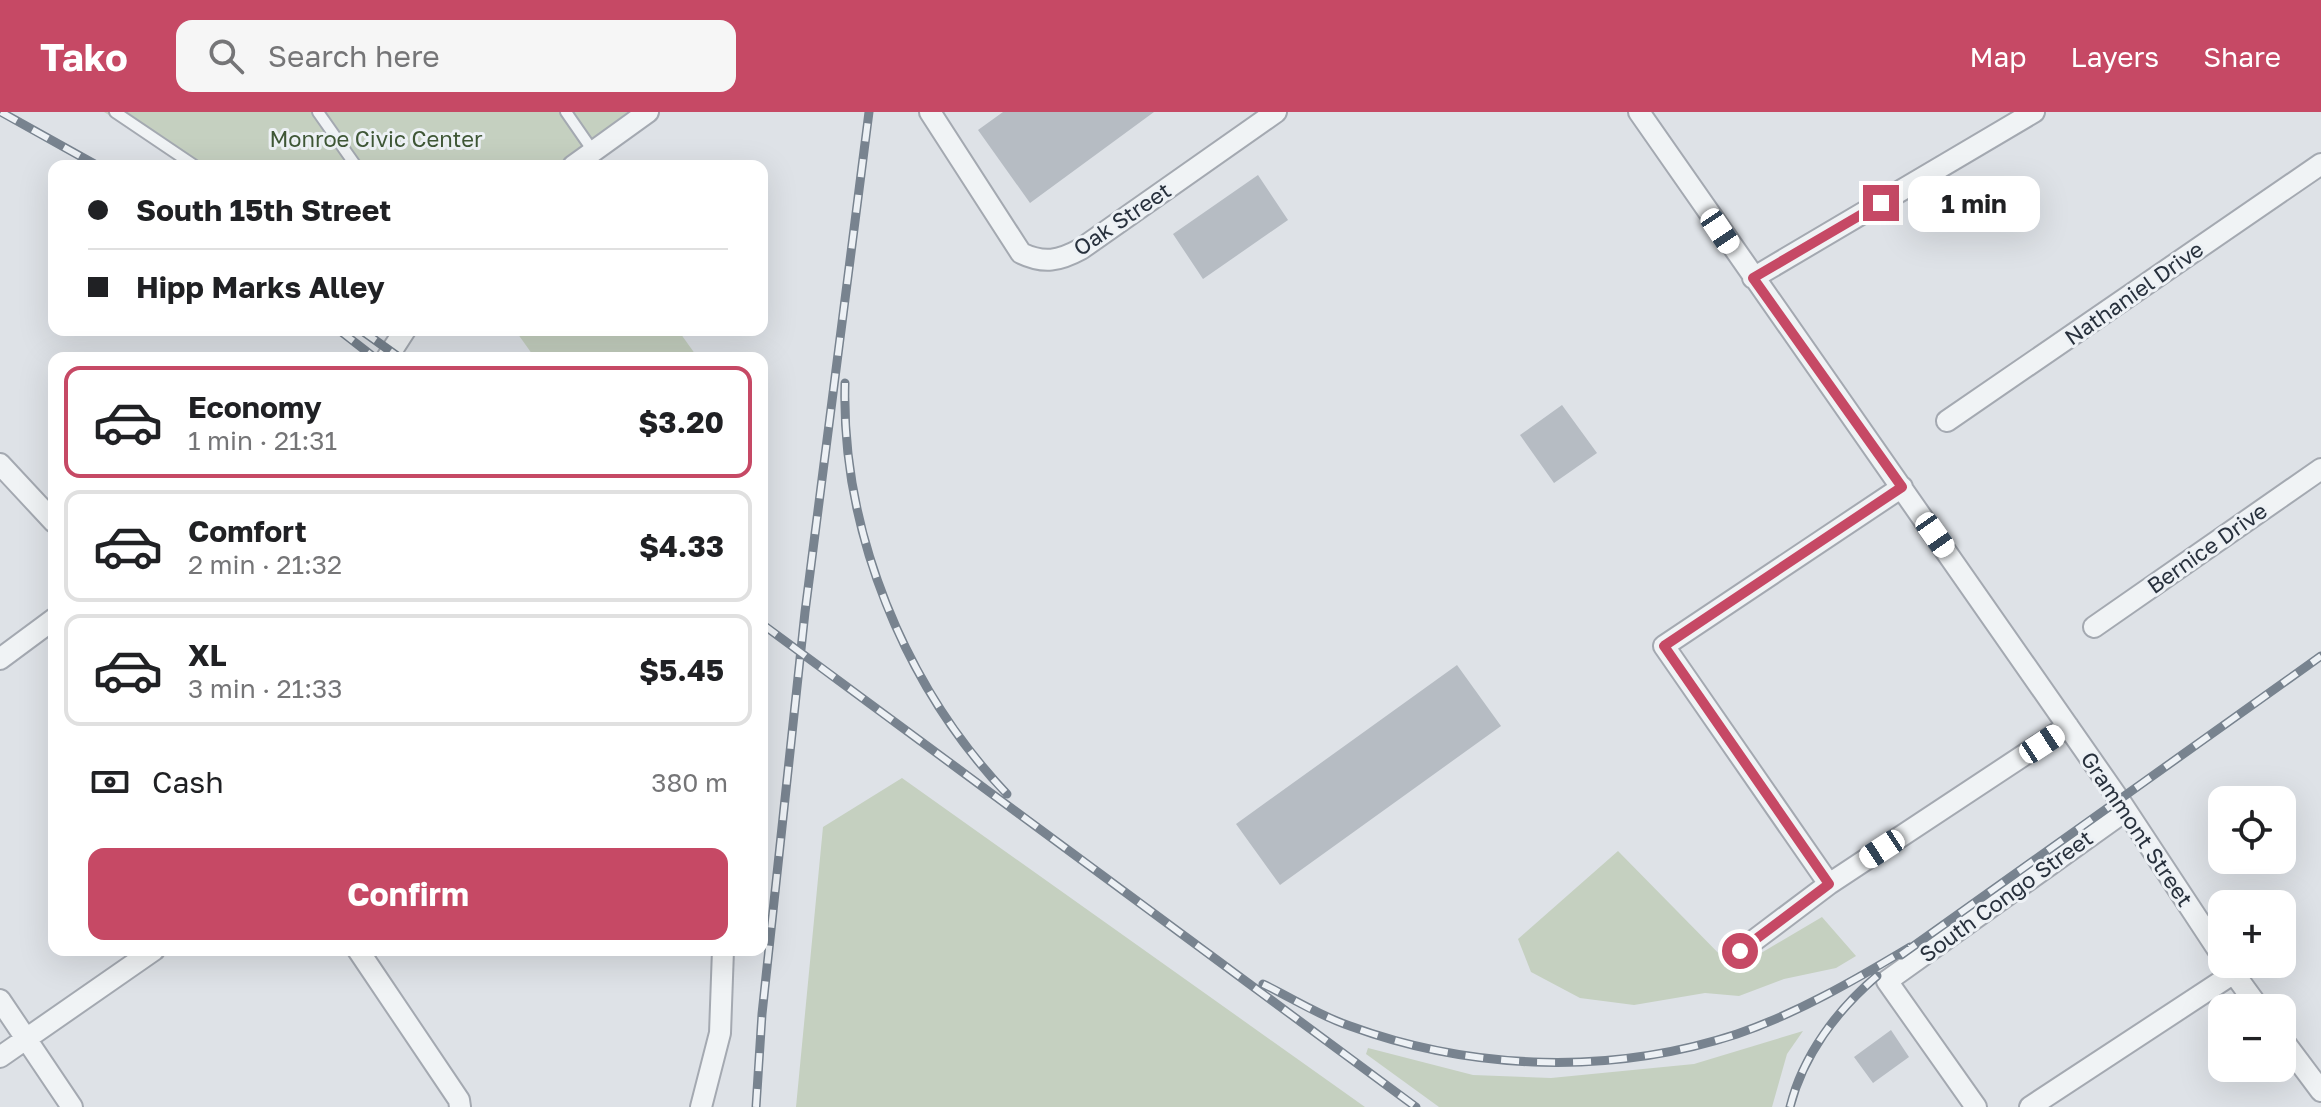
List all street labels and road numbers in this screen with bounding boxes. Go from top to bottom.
street label: Oak Street [1068,176,1176,261]
street label: Nathaniel Drive [2059,235,2208,350]
street label: Bernice Drive [2142,496,2272,599]
street label: Grammont Street [2076,746,2199,911]
street label: South Congo Street [1914,824,2098,967]

